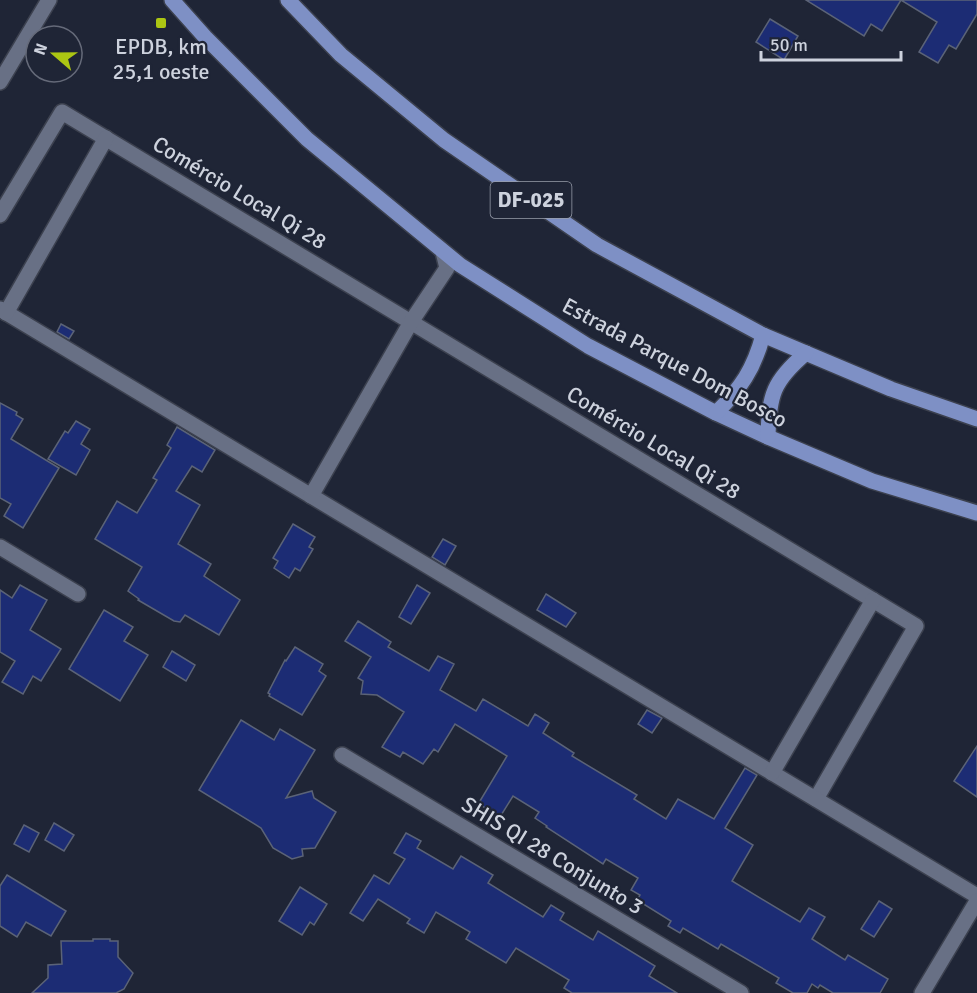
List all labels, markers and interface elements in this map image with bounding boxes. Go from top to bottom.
marker: EPDB, km 25,1 oeste [154,16,168,30]
north arrow [24,24,84,84]
scale bar [761,24,900,62]
place label: EPDB, km 25,1 oeste [113,33,209,85]
text: 50 m [770,34,808,56]
text: N [30,41,52,58]
street label: Comércio Local Qi 28 [148,130,331,255]
road number: DF-025 [490,182,572,218]
street label: Estrada Parque Dom Bosco [558,292,792,433]
street label: Comércio Local Qi 28 [562,380,745,505]
street label: SHIS QI 28 Conjunto 3 [457,791,648,920]

